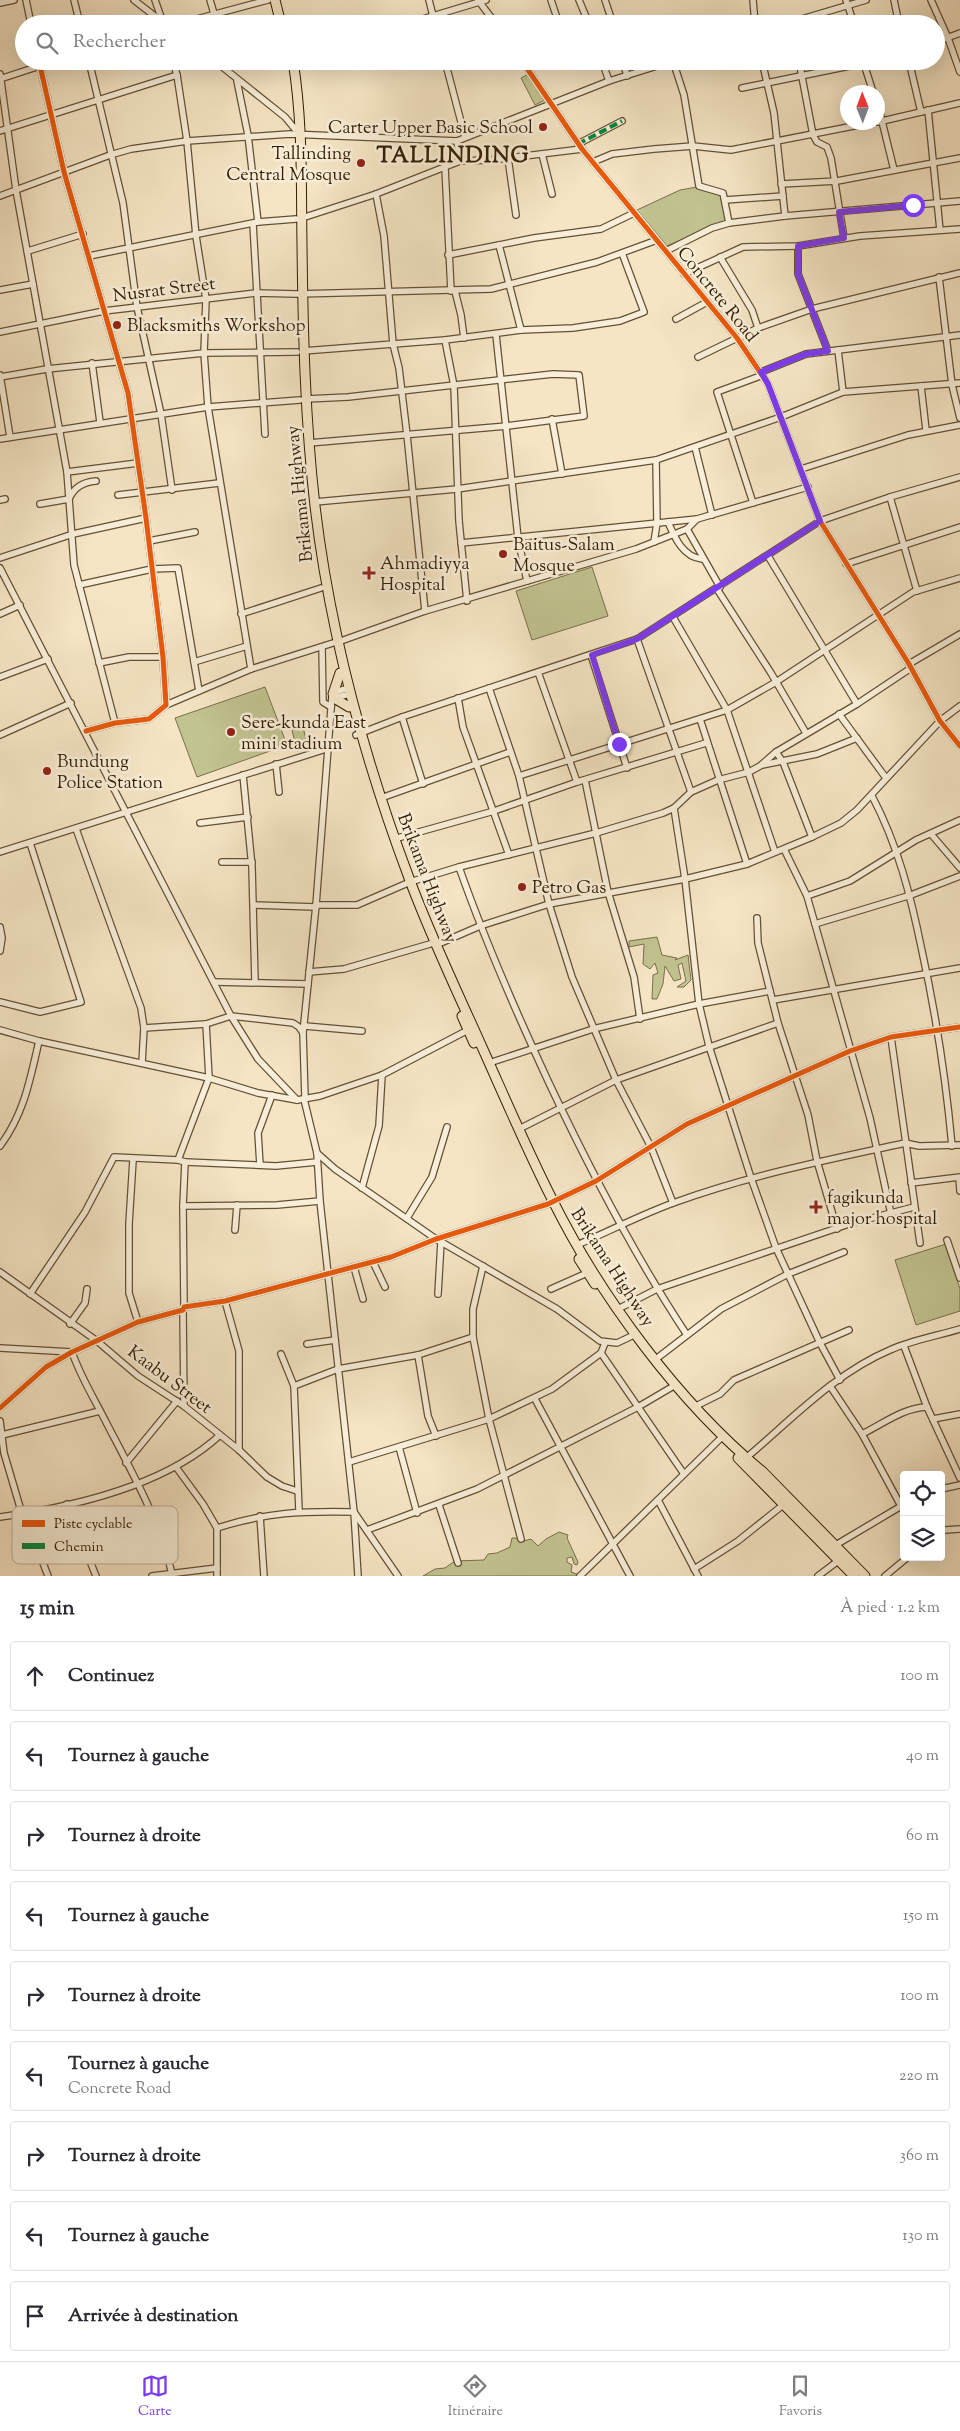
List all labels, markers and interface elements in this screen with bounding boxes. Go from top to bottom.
search box [15,15,945,70]
icon: search [33,29,61,57]
text: Rechercher [73,29,166,56]
north arrow [840,85,885,130]
place label: Carter Upper Basic School [328,116,533,142]
marker: Carter Upper Basic School [537,121,549,133]
district label: TALLINDING [377,141,529,173]
place label: Tallinding Central Mosque [226,142,351,189]
marker: Tallinding Central Mosque [355,157,367,169]
route start [902,194,925,217]
street label: Concrete Road [670,242,763,349]
street label: Nusrat Street [112,272,217,310]
place label: Blacksmiths Workshop [127,314,305,340]
marker: Blacksmiths Workshop [111,319,123,331]
street label: Brikama Highway [281,424,321,563]
place label: Baitus-Salam Mosque [513,533,615,580]
marker: Baitus-Salam Mosque [497,548,509,560]
place label: Ahmadiyya Hospital [380,552,470,599]
marker: Ahmadiyya Hospital [362,566,376,580]
place label: Sere-kunda East mini stadium [241,711,366,758]
marker: Sere-kunda East mini stadium [225,726,237,738]
route end [608,733,631,756]
place label: Bundung Police Station [57,750,164,797]
marker: Bundung Police Station [41,765,53,777]
street label: Brikama Highway [389,810,463,947]
place label: Petro Gas [532,876,606,902]
marker: Petro Gas [516,881,528,893]
place label: fagikunda major hospital [827,1186,937,1233]
marker: fagikunda major hospital [809,1200,823,1214]
street label: Brikama Highway [563,1203,660,1333]
street label: Kaabu Street [121,1340,217,1421]
map controls [900,1471,945,1561]
button: locate [900,1471,945,1516]
legend [12,1506,178,1564]
text: Piste cyclable [54,1515,132,1535]
button: layers [900,1516,945,1561]
text: Chemin [54,1538,104,1558]
text: 15 min [20,1594,75,1624]
text: À pied · 1.2 km [841,1597,940,1620]
icon: ahead [21,1662,49,1690]
text: Continuez [68,1663,154,1690]
text: 100 m [900,1665,939,1688]
icon: left [21,1742,49,1770]
text: Tournez à gauche [68,1743,209,1770]
text: 40 m [906,1745,939,1768]
icon: right [21,1822,49,1850]
text: Tournez à droite [68,1823,201,1850]
text: 60 m [906,1825,939,1848]
icon: left [21,1902,49,1930]
text: Tournez à gauche [68,1903,209,1930]
text: 150 m [903,1905,939,1928]
icon: right [21,1982,49,2010]
text: Tournez à droite [68,1983,201,2010]
text: 100 m [900,1985,939,2008]
text: Tournez à gauche [68,2051,209,2078]
icon: left [21,2062,49,2090]
text: 220 m [899,2065,939,2088]
text: Concrete Road [68,2078,171,2101]
icon: right [21,2142,49,2170]
text: Tournez à droite [68,2143,201,2170]
text: 360 m [900,2145,939,2168]
icon: left [21,2222,49,2250]
text: Tournez à gauche [68,2223,209,2250]
text: 130 m [902,2225,939,2248]
icon: arrive [21,2302,49,2330]
text: Arrivée à destination [68,2303,239,2330]
tab: Carte [138,2372,172,2422]
tab: Itinéraire [448,2372,503,2422]
tab: Favoris [779,2372,822,2422]

